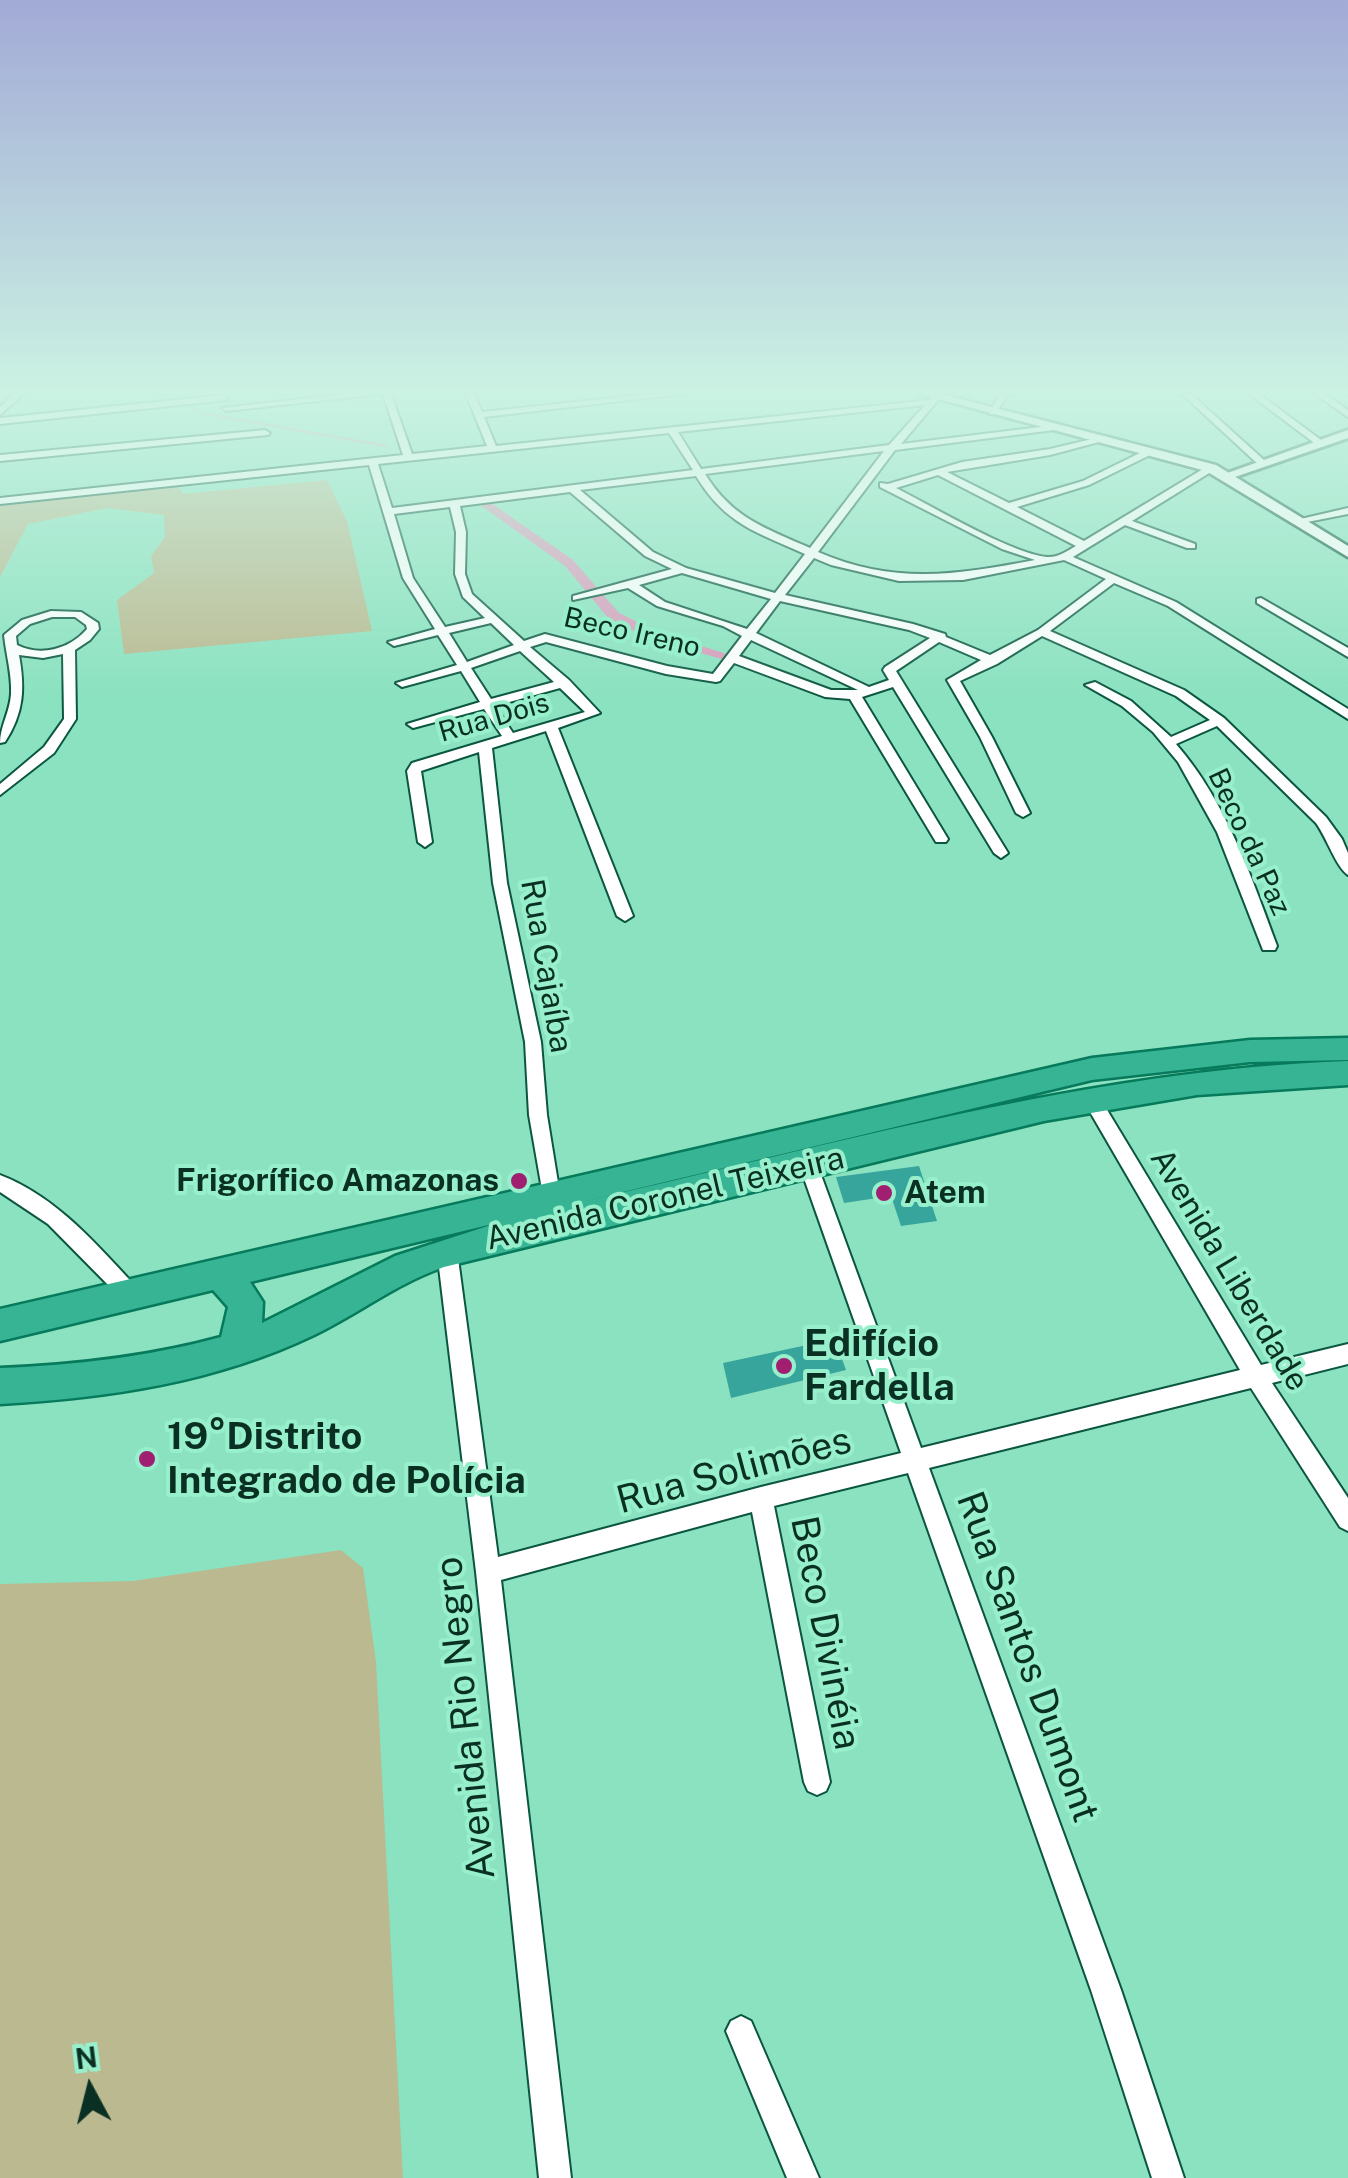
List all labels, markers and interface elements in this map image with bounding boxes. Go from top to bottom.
street label: Beco Ireno [561,601,703,665]
street label: Rua Dois [435,686,553,750]
street label: Beco da Paz [1200,763,1298,921]
street label: Rua Cajaíba [512,876,580,1056]
street label: Avenida Coronel Teixeira [482,1139,848,1259]
street label: Avenida Liberdade [1142,1142,1316,1398]
place label: Frigorífico Amazonas [176,1162,499,1200]
marker: Frigorífico Amazonas [508,1170,530,1192]
place label: Atem [904,1174,986,1212]
marker: Atem [873,1182,895,1204]
place label: Edifício Fardella [804,1321,955,1410]
marker: Edifício Fardella [773,1355,795,1377]
place label: 19°Distrito Integrado de Polícia [167,1414,526,1504]
street label: Rua Solimões [612,1418,856,1524]
marker: 19°Distrito Integrado de Polícia [136,1448,158,1470]
street label: Rua Santos Dumont [946,1486,1108,1828]
street label: Beco Divinéia [780,1512,870,1754]
street label: Avenida Rio Negro [426,1554,506,1882]
north arrow [40,2038,140,2138]
text: N [73,2040,99,2075]

